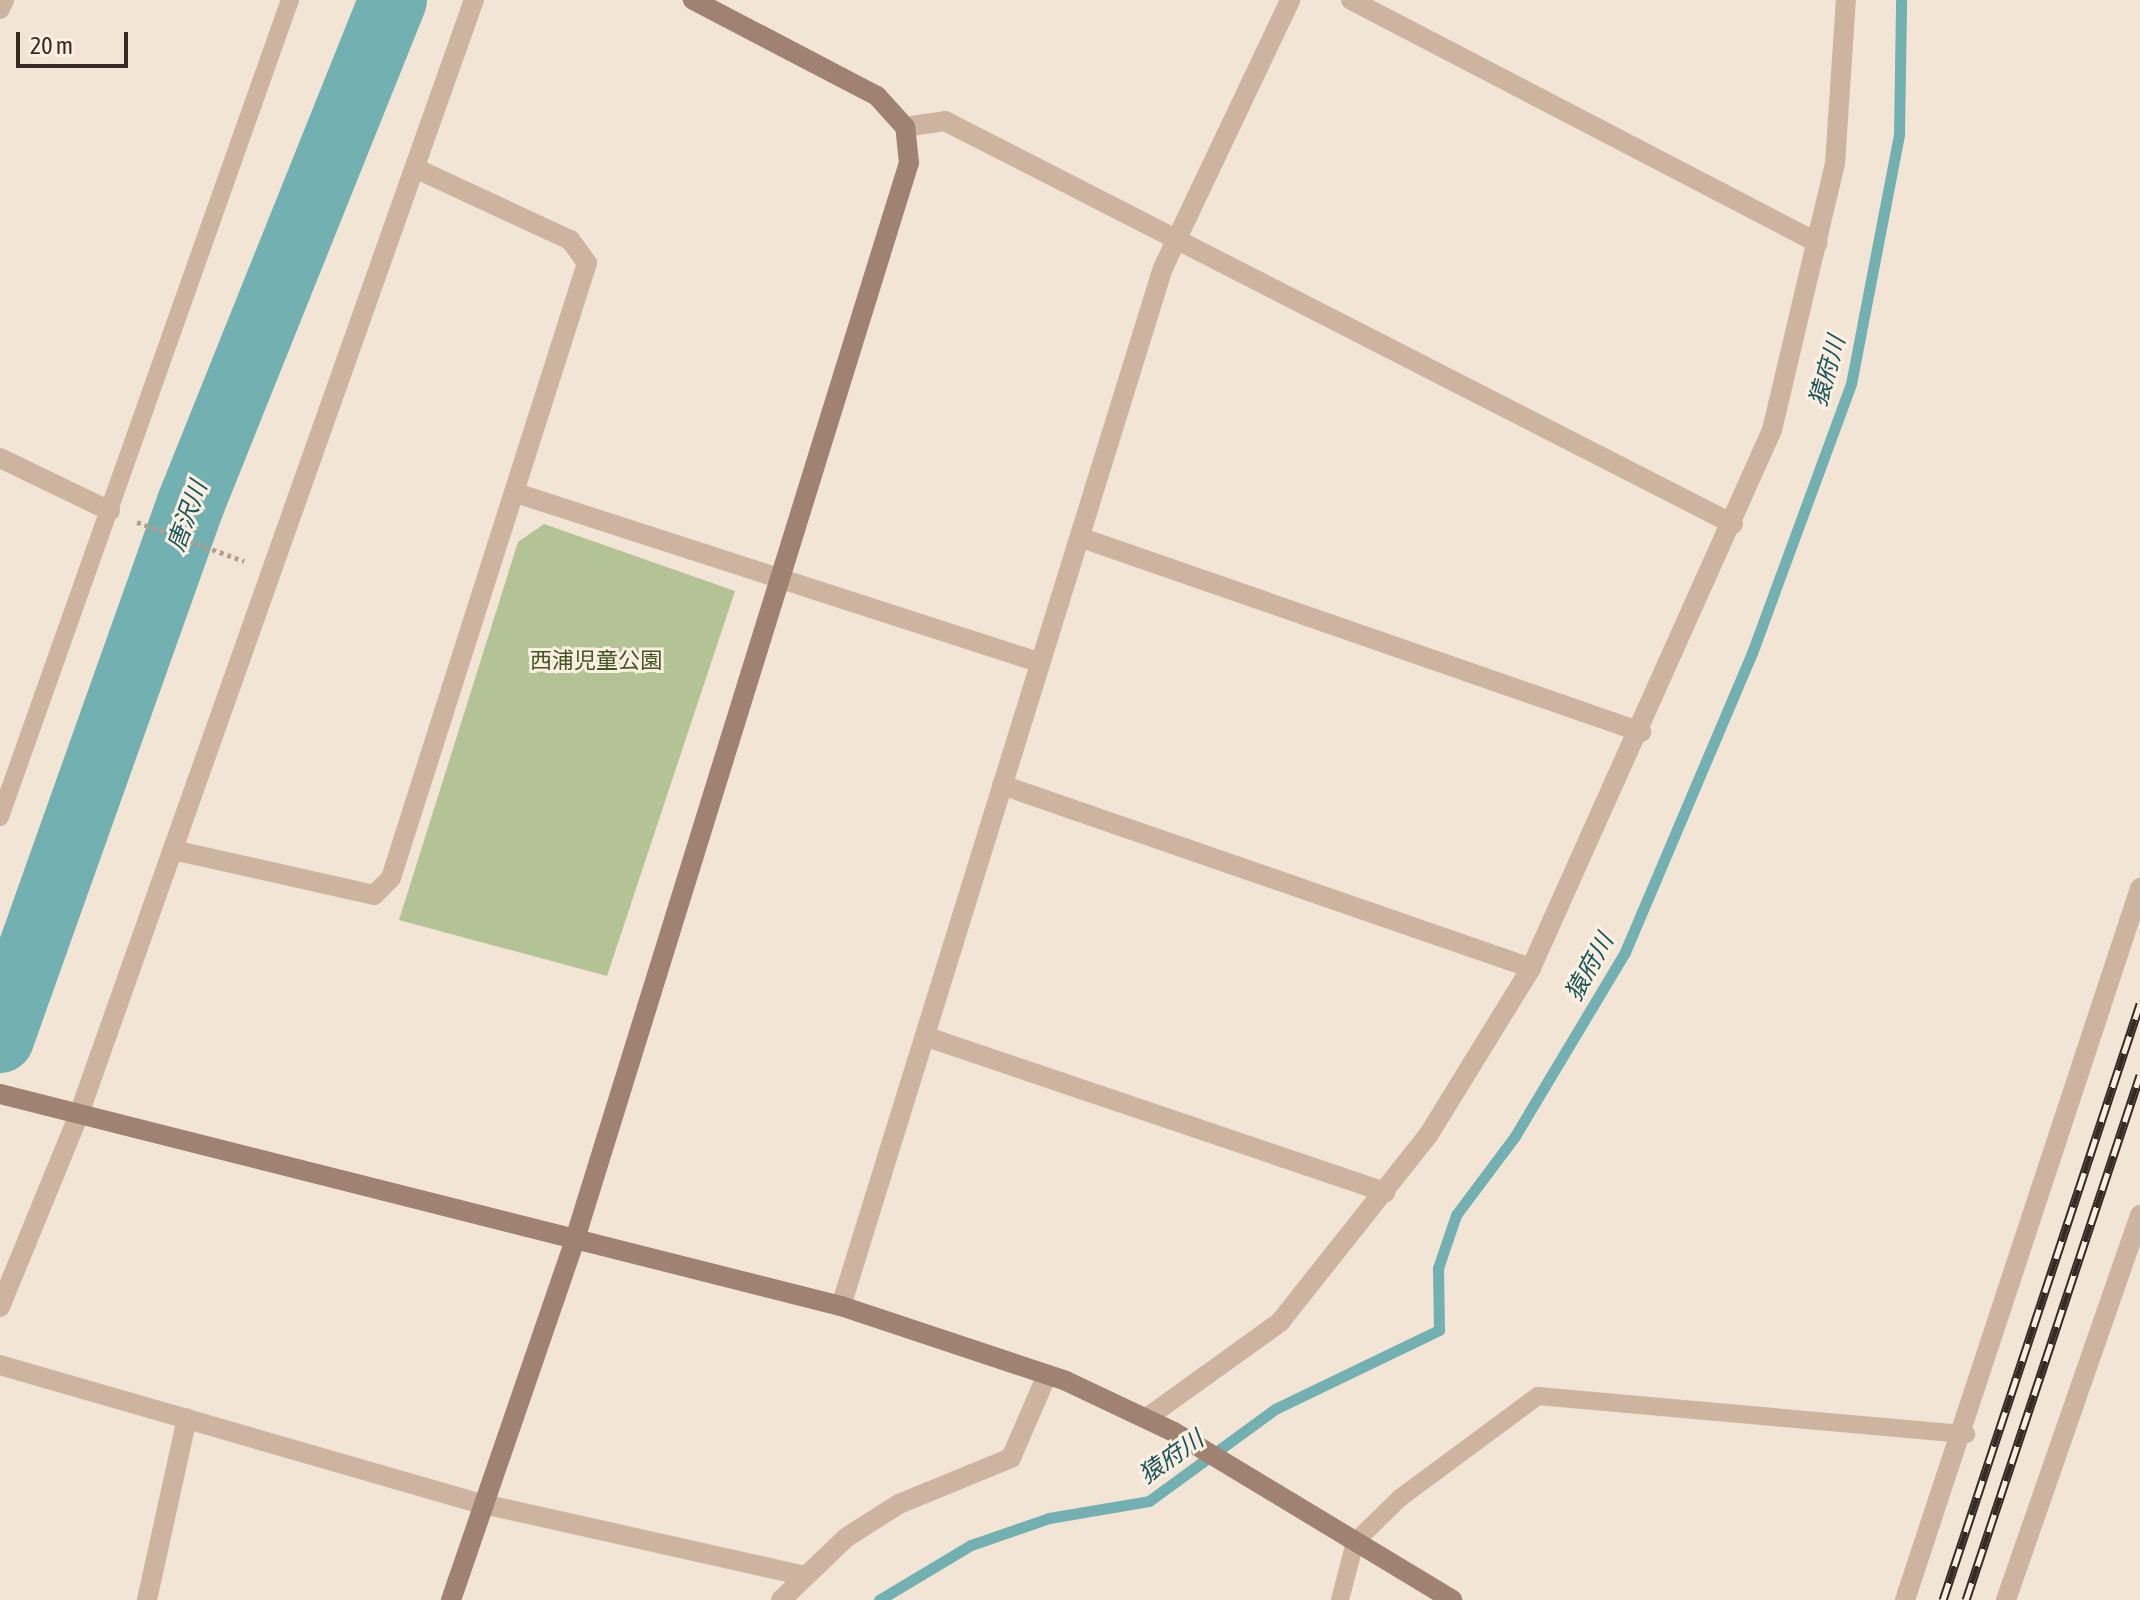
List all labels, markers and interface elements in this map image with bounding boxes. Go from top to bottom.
scale bar [20,16,132,66]
text: 20 m [30,32,73,59]
water label: 猿府川 [1803,332,1851,410]
water label: 唐沢川 [161,477,213,555]
park label: 西浦児童公園 [530,648,662,674]
water label: 猿府川 [1559,929,1619,1005]
water label: 猿府川 [1133,1425,1209,1489]

